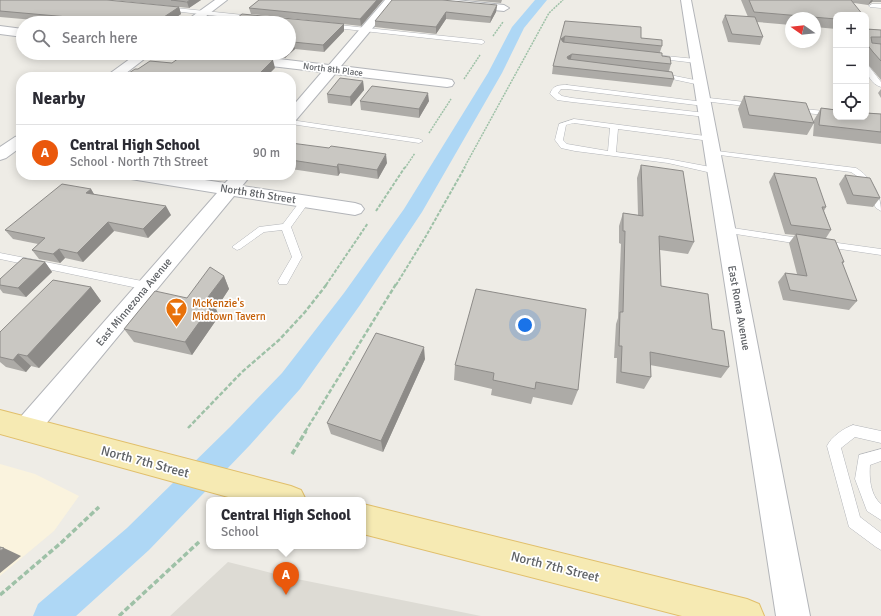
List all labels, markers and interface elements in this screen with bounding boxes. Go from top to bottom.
north arrow [785,12,821,48]
map controls [833,12,869,120]
button: + [833,12,869,48]
search box [16,16,296,60]
icon: search [30,27,52,49]
text: Search here [62,29,138,47]
button: − [833,48,869,84]
street label: North 8th Place [302,61,364,79]
button: locate [833,84,869,120]
text: Nearby [32,88,85,109]
text: Central High School [70,136,200,154]
text: A [41,145,49,161]
text: 90 m [253,145,280,161]
text: School · North 7th Street [70,154,208,170]
street label: North 8th Street [219,182,297,206]
street label: East Minnezona Avenue [93,255,175,349]
street label: East Roma Avenue [725,264,753,352]
bar icon: McKenzie's Midtown Tavern [164,296,190,329]
place label: McKenzie's Midtown Tavern [192,297,266,323]
your location [515,315,535,335]
street label: North 7th Street [99,443,191,482]
popup [206,497,366,549]
text: Central High School [221,506,351,524]
text: School [221,524,259,540]
street label: North 7th Street [509,548,601,586]
pin: A [273,562,299,595]

